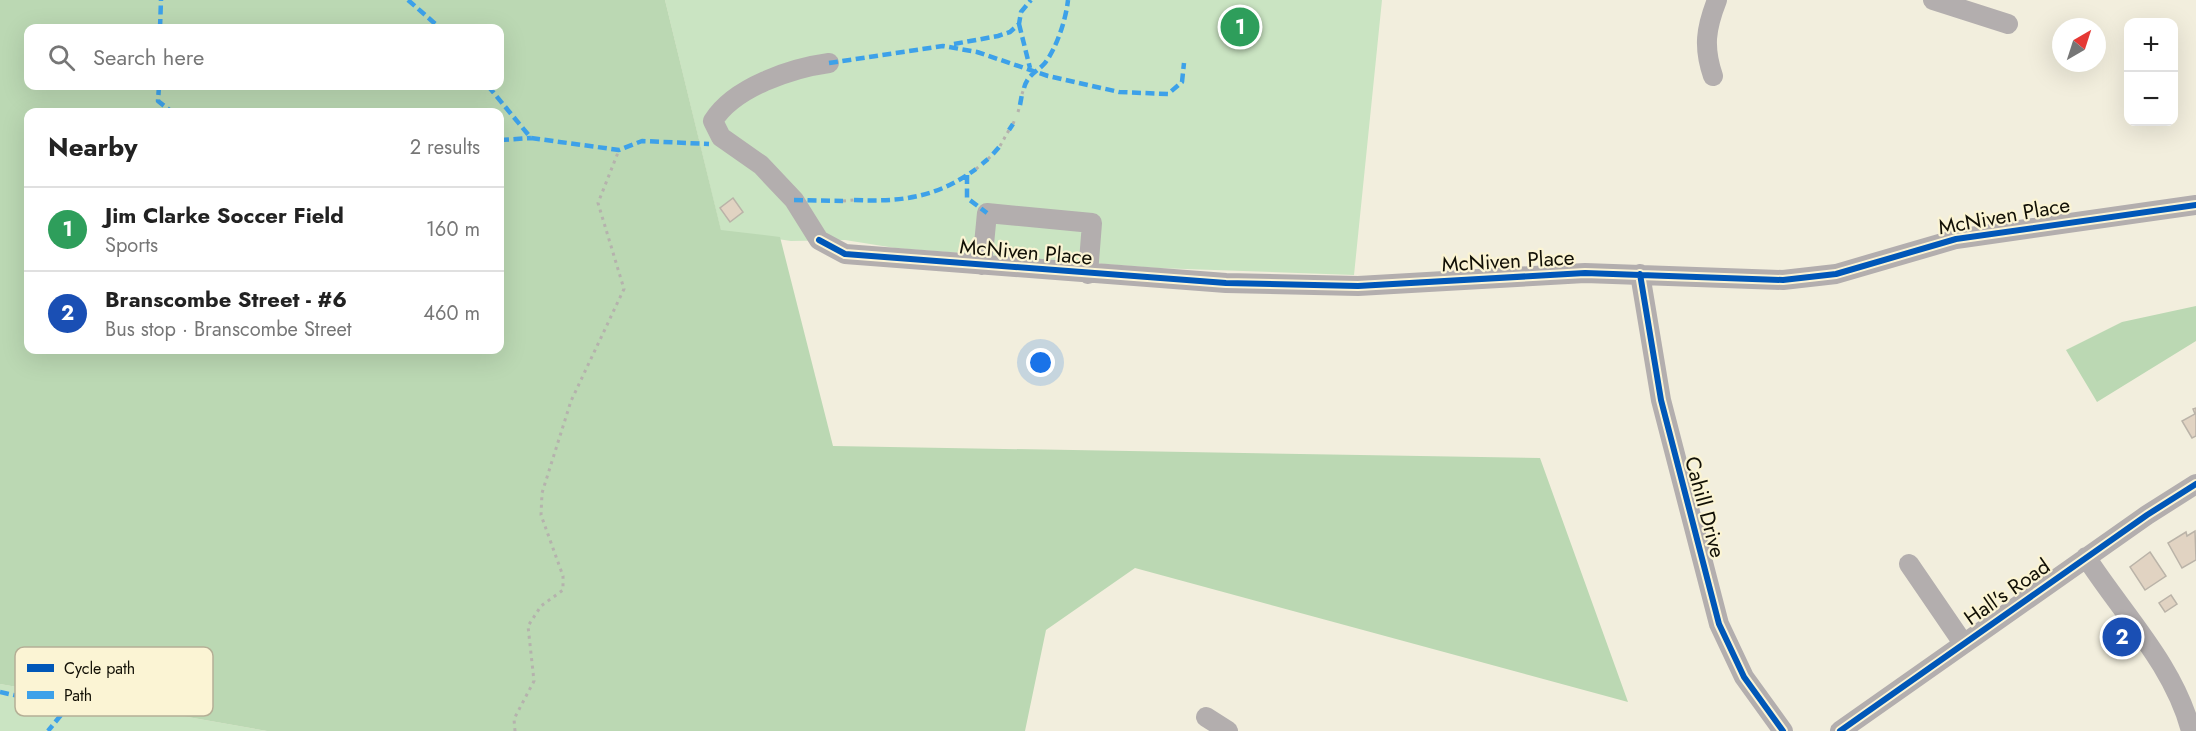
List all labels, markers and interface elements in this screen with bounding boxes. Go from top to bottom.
pin: 1 [1220,4,1260,50]
north arrow [2052,18,2106,72]
map controls [2124,18,2178,126]
button: + [2124,18,2178,72]
search box [24,24,504,90]
icon: search [45,41,78,74]
text: Search here [93,41,204,73]
button: − [2124,72,2178,126]
text: Nearby [48,128,137,166]
text: 2 results [410,133,480,162]
street label: McNiven Place [1936,190,2072,242]
text: Jim Clarke Soccer Field [105,199,344,231]
text: 1 [62,215,73,244]
text: 160 m [426,215,480,244]
text: Sports [105,231,158,260]
street label: McNiven Place [958,231,1094,273]
street label: McNiven Place [1441,243,1575,279]
text: Branscombe Street - #6 [105,283,347,315]
text: 2 [61,299,74,328]
text: 460 m [423,299,480,328]
text: Bus stop · Branscombe Street [105,315,352,344]
your location [1026,348,1055,377]
street label: Cahill Drive [1677,453,1733,561]
street label: Hall's Road [1958,551,2056,633]
pin: 2 [2102,614,2142,660]
legend [15,647,213,716]
text: Cycle path [64,657,135,680]
text: Path [64,684,92,707]

